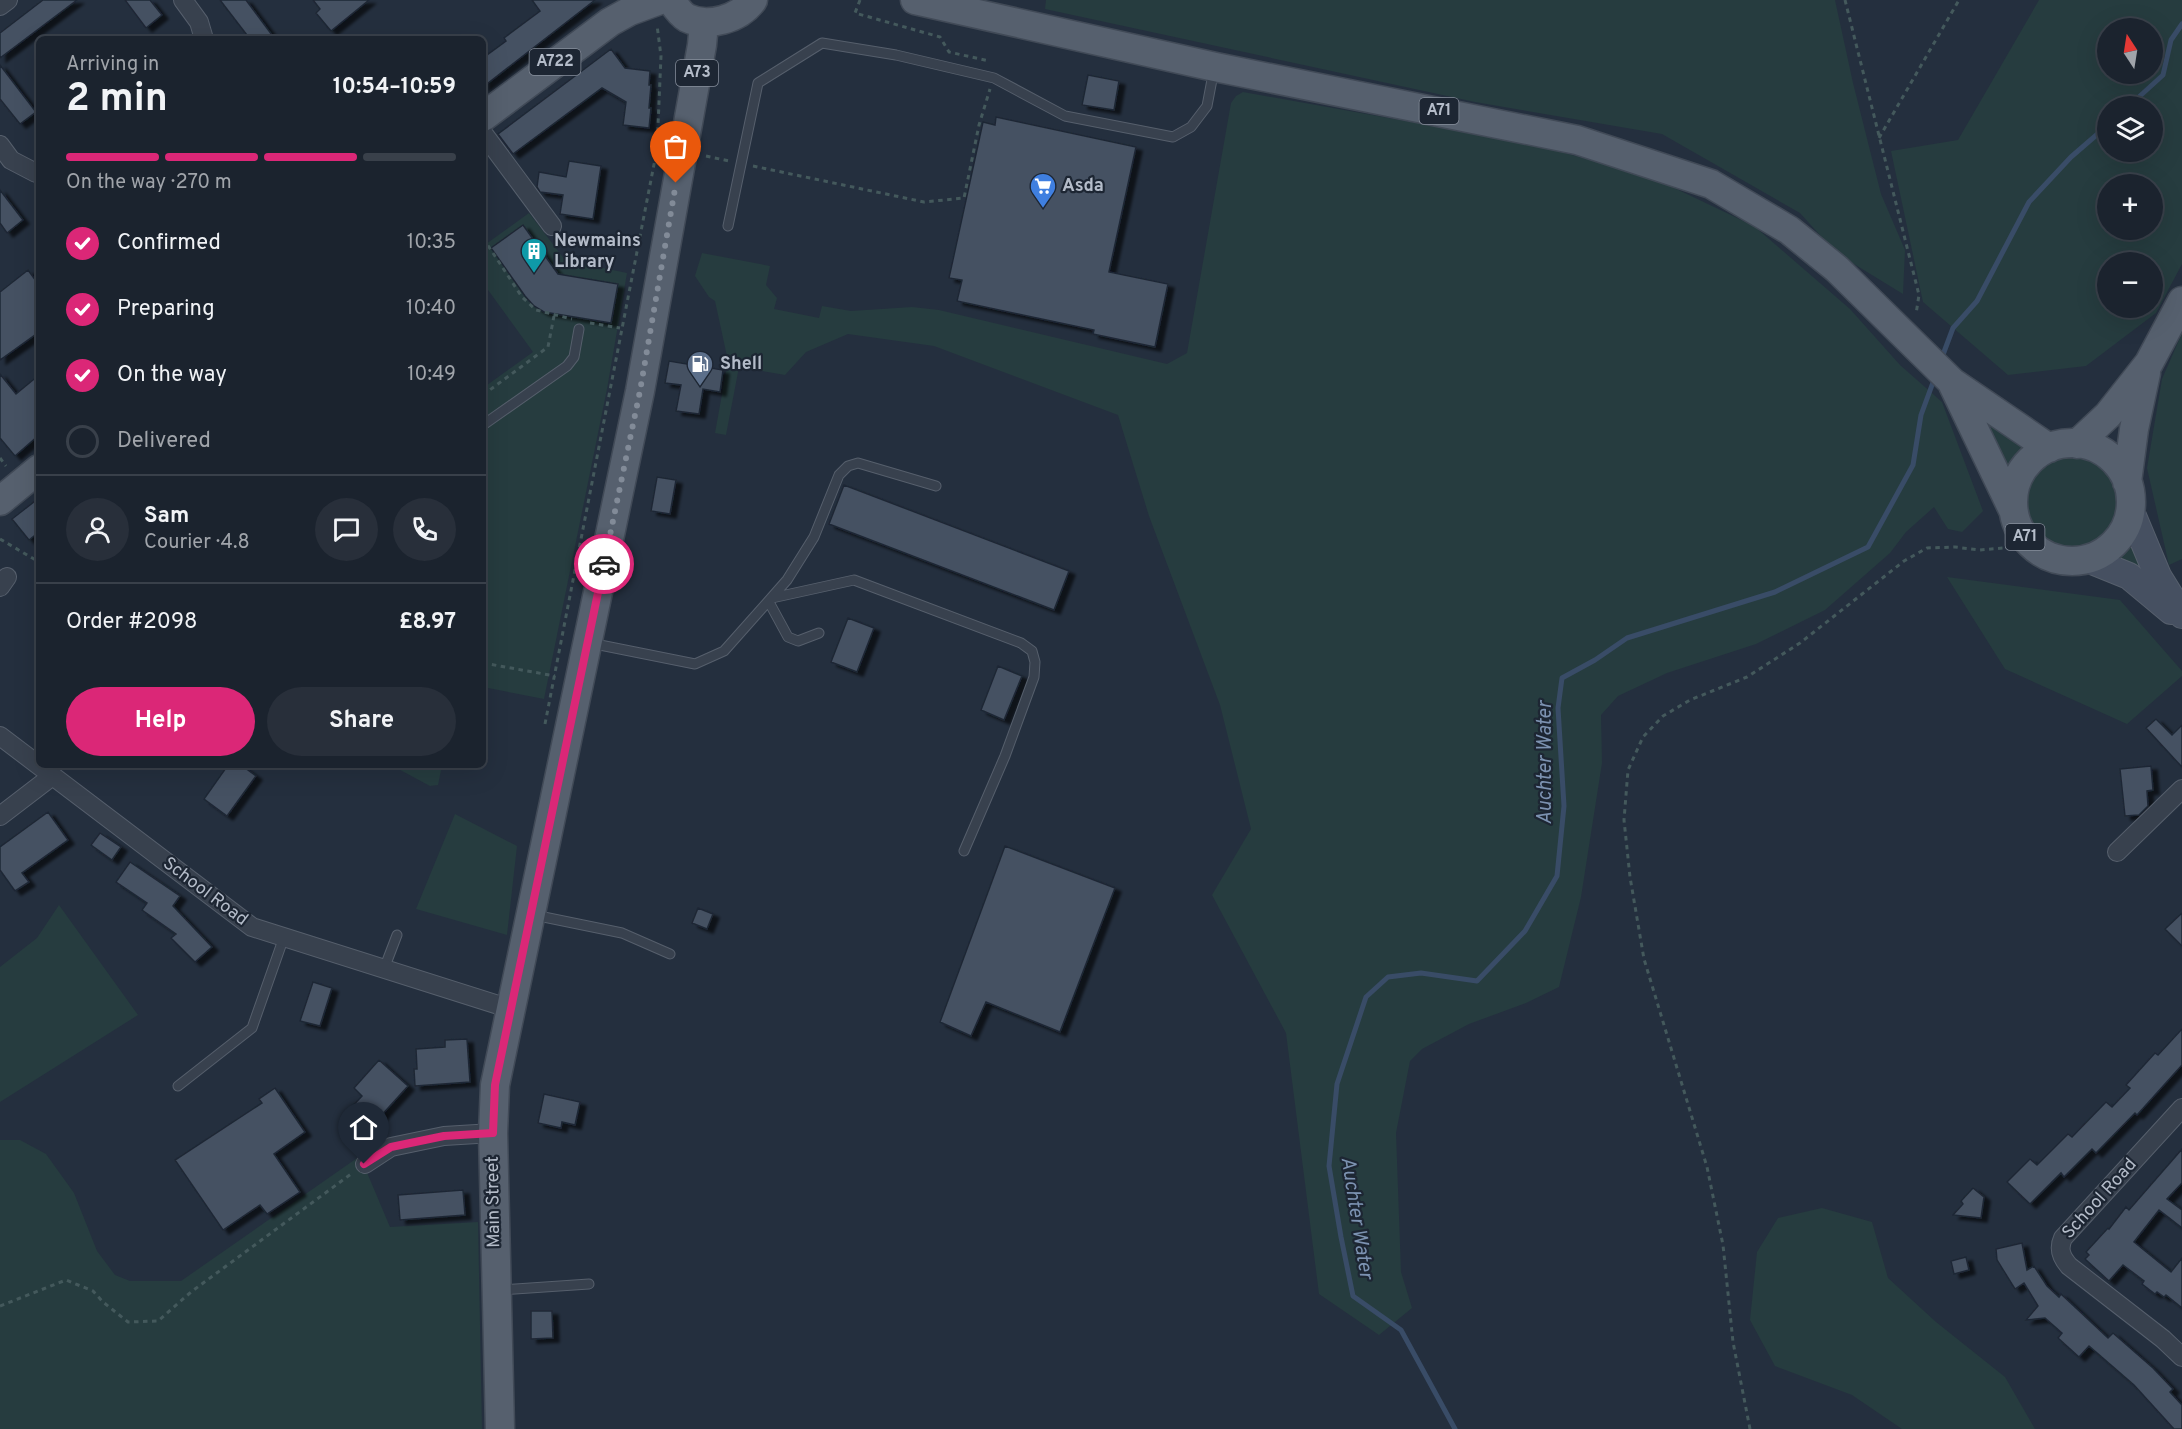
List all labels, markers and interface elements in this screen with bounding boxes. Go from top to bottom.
north arrow [2097,18,2163,84]
map controls [2097,18,2163,318]
road number: A722 [530,49,580,75]
text: Arriving in [66,52,159,78]
road number: A73 [676,60,718,86]
text: 10:54–10:59 [333,74,456,101]
text: 2 min [66,76,168,125]
button: layers [2097,96,2163,162]
road number: A71 [1420,98,1458,124]
pin [650,121,701,183]
icon: bag [659,130,692,163]
text: On the way · 270 m [66,170,232,196]
supermarket icon: Asda [1028,171,1058,209]
button: + [2097,174,2163,240]
place label: Asda [1062,175,1104,198]
icon: check [66,227,99,260]
text: Confirmed [117,230,221,257]
text: 10:35 [407,230,456,256]
place label: Newmains Library [554,230,641,274]
building icon: Newmains Library [519,236,549,274]
button: − [2097,252,2163,318]
icon: check [66,293,99,326]
text: Preparing [117,296,215,323]
text: 10:40 [406,296,456,322]
fuel station icon: Shell [685,349,715,387]
place label: Shell [720,353,762,376]
icon: check [66,359,99,392]
text: On the way [117,362,227,389]
text: 10:49 [407,362,456,388]
text: Delivered [117,428,211,455]
button: person [66,498,129,561]
button: chat [315,498,378,561]
button: phone [393,498,456,561]
text: Sam [144,503,189,530]
road number: A71 [2006,524,2044,550]
text: Courier · 4.8 [144,530,250,556]
courier [574,534,634,594]
icon: car [588,548,621,581]
text: Order #2098 [66,609,198,636]
text: £8.97 [399,609,456,636]
button: Help [66,687,255,756]
button: Share [267,687,456,756]
water label: Auchter Water [1533,700,1559,825]
street label: School Road [158,852,252,932]
pin [338,1102,389,1164]
icon: home [347,1111,380,1144]
street label: School Road [2058,1154,2142,1244]
water label: Auchter Water [1333,1155,1379,1282]
street label: Main Street [482,1156,506,1248]

